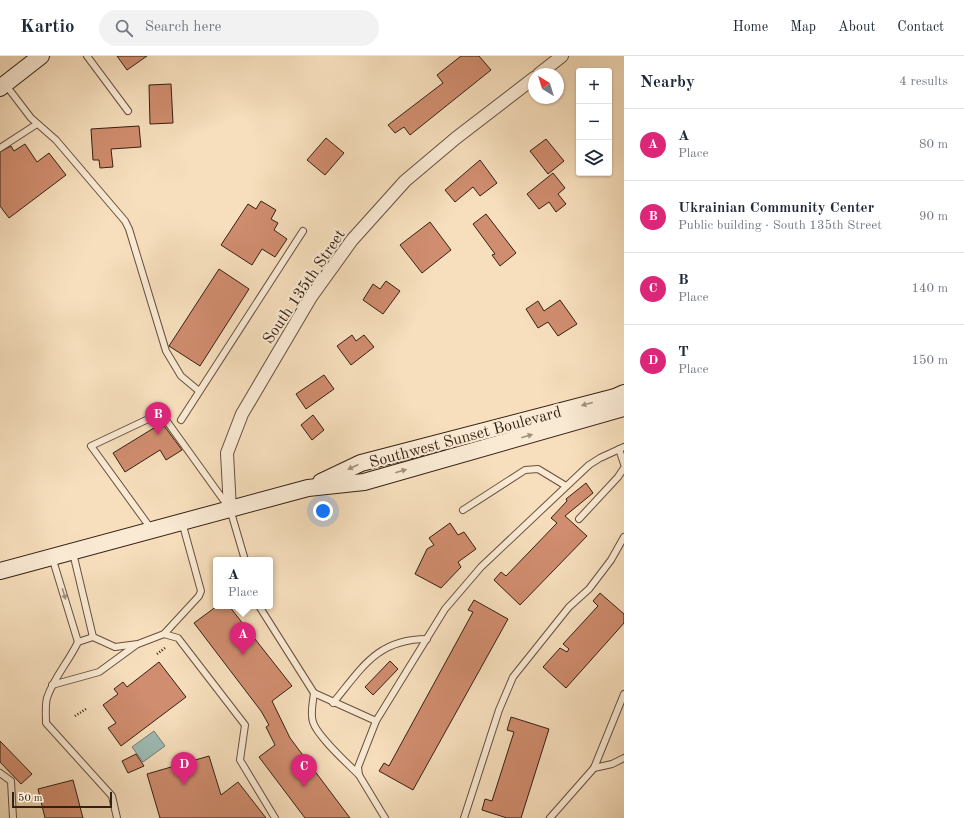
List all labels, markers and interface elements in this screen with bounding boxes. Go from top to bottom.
search box [99,10,379,46]
icon: search [113,17,135,39]
text: Kartio [20,18,75,37]
text: Search here [145,20,221,35]
text: Home [733,20,768,34]
text: Map [790,20,816,34]
text: About [838,20,875,34]
text: Contact [897,20,944,34]
north arrow [528,68,564,104]
map controls [576,68,612,176]
button: + [576,68,612,104]
text: Nearby [640,74,695,91]
text: 4 results [899,75,948,88]
button: − [576,104,612,140]
text: A [678,129,689,144]
text: A [648,138,658,151]
text: 80 m [919,138,948,151]
button: layers [576,140,612,176]
text: Place [678,147,708,160]
text: Ukrainian Community Center [678,201,874,216]
text: B [648,210,658,223]
text: 90 m [919,210,948,223]
text: Public building · South 135th Street [678,219,882,232]
street label: South 135th Street [260,227,349,347]
text: B [678,273,689,288]
text: C [649,282,657,295]
text: 140 m [911,282,948,295]
text: Place [678,291,708,304]
text: T [678,345,689,360]
text: D [648,354,658,367]
text: 150 m [911,354,948,367]
text: Place [678,363,708,376]
pin: B [145,402,171,435]
one-way arrow [581,402,593,408]
street label: Southwest Sunset Boulevard [368,405,563,471]
one-way arrow [521,433,533,439]
one-way arrow [347,464,359,470]
one-way arrow [396,468,408,474]
your location [313,501,333,521]
popup [213,557,273,609]
text: A [228,568,239,583]
text: Place [228,586,258,599]
one-way arrow [61,589,67,601]
pin: A [230,622,256,655]
pin: D [171,752,197,785]
pin: C [291,754,317,787]
scale bar [12,790,112,809]
text: 50 m [18,793,43,804]

